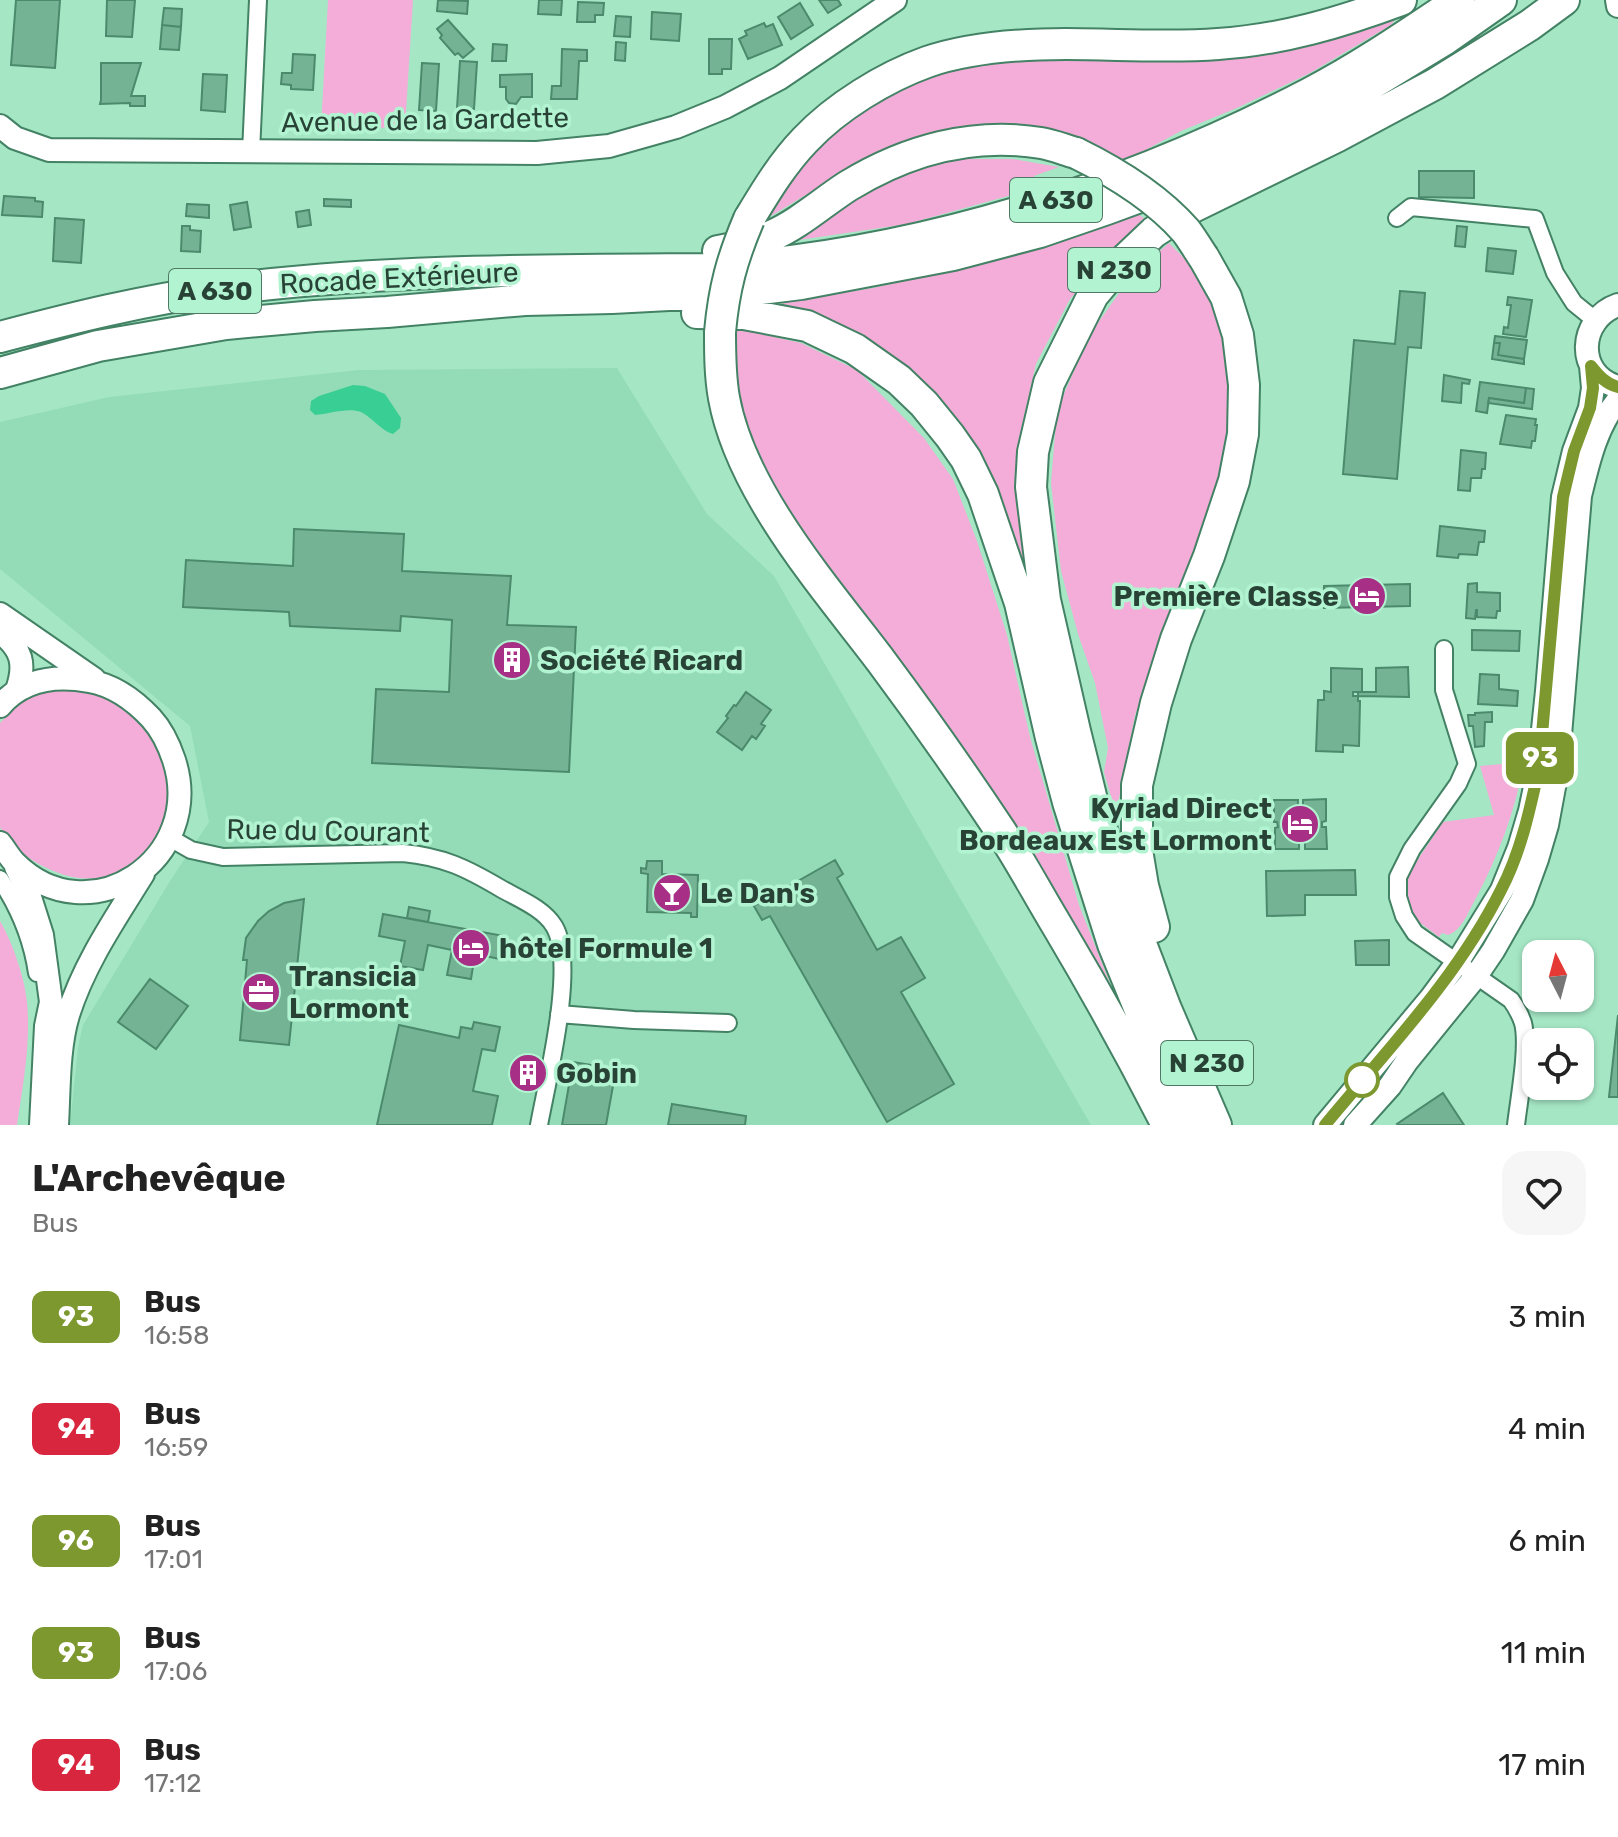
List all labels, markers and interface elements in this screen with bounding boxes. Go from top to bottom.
street label: Avenue de la Gardette [281,101,569,139]
road number: A 630 [1010,178,1102,222]
road number: N 230 [1068,248,1160,292]
street label: Rocade Extérieure [279,255,519,301]
road number: A 630 [169,269,261,313]
hotel icon: Première Classe [1346,575,1388,617]
place label: Première Classe [1114,580,1339,613]
building icon: Société Ricard [491,639,533,681]
place label: Société Ricard [540,644,743,677]
line badge: 93 [1504,732,1576,784]
text: 93 [1522,741,1558,774]
place label: Kyriad Direct Bordeaux Est Lormont [959,792,1272,857]
hotel icon: Kyriad Direct Bordeaux Est Lormont [1279,803,1321,845]
street label: Rue du Courant [226,813,430,849]
bar icon: Le Dan's [651,872,693,914]
place label: Le Dan's [700,877,815,910]
hotel icon: hôtel Formule 1 [450,927,492,969]
place label: hôtel Formule 1 [499,932,713,965]
north arrow [1522,940,1594,1012]
map controls [1522,940,1594,1100]
place label: Transicia Lormont [289,960,417,1025]
office icon: Transicia Lormont [240,971,282,1013]
button: locate [1522,1028,1594,1100]
road number: N 230 [1161,1041,1253,1085]
building icon: Gobin [507,1052,549,1094]
place label: Gobin [556,1057,637,1090]
unlabelled marker [1345,1063,1379,1097]
button: heart [1502,1151,1586,1235]
text: L'Archevêque [32,1155,286,1201]
text: Bus [32,1208,78,1239]
text: Bus [144,1284,201,1320]
text: 3 min [1509,1299,1586,1335]
text: 93 [58,1300,94,1333]
text: 16:58 [144,1320,209,1351]
text: Bus [144,1396,201,1432]
text: 4 min [1508,1411,1586,1447]
text: 94 [58,1412,94,1445]
text: 16:59 [144,1432,208,1463]
text: Bus [144,1508,201,1544]
text: 6 min [1508,1523,1586,1559]
text: 96 [58,1524,94,1557]
text: 17:01 [144,1544,203,1575]
text: Bus [144,1620,201,1656]
text: 11 min [1501,1635,1586,1671]
text: 93 [58,1636,94,1669]
text: 17:06 [144,1656,207,1687]
text: Bus [144,1732,201,1768]
text: 17 min [1498,1747,1586,1783]
text: 94 [58,1748,94,1781]
text: 17:12 [144,1768,202,1799]

